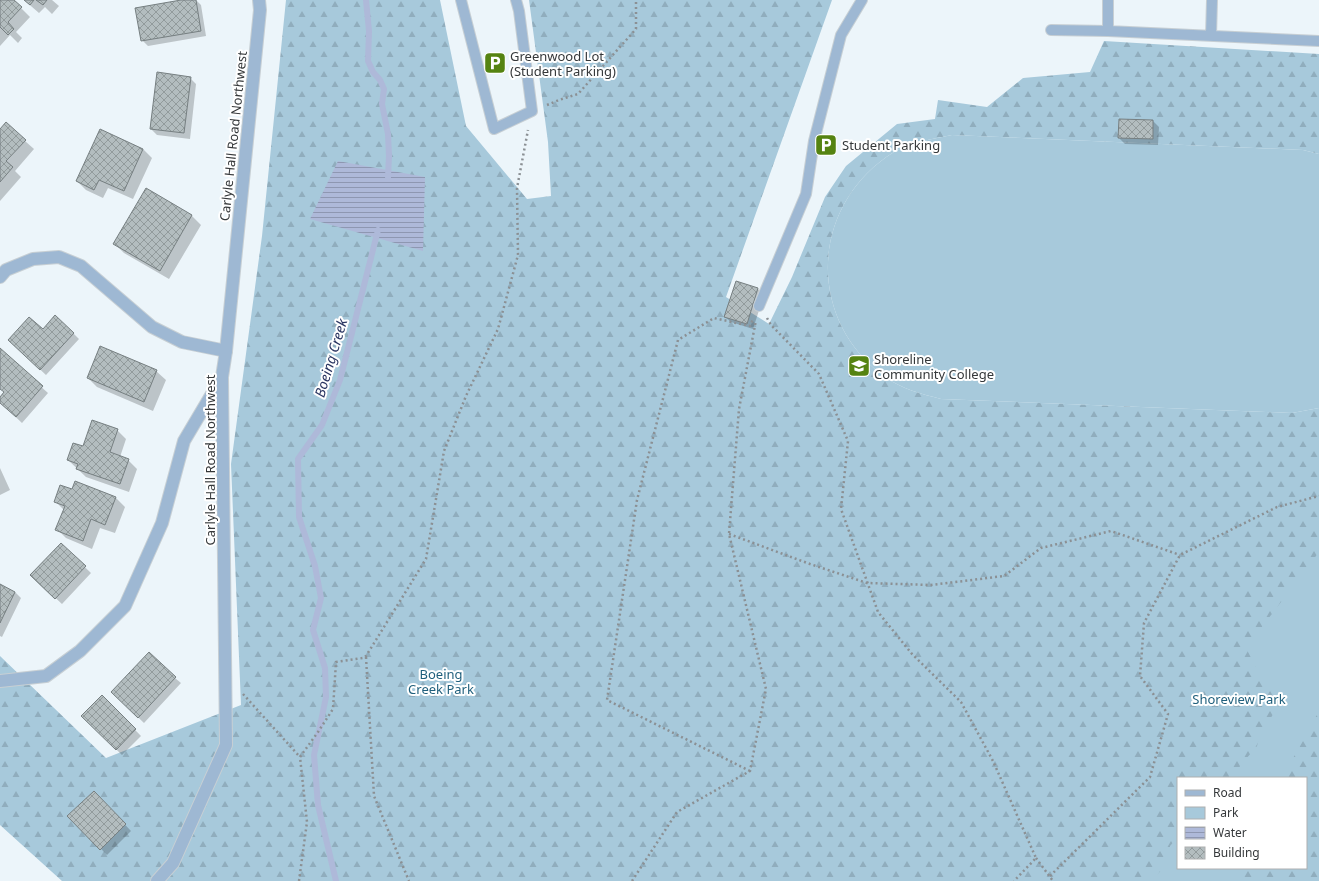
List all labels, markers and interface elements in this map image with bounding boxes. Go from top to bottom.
place label: Greenwood Lot (Student Parking) [510,47,616,80]
street label: Carlyle Hall Road Northwest [215,50,251,222]
parking icon: Greenwood Lot (Student Parking) [482,50,508,76]
parking icon: Student Parking [813,132,839,158]
place label: Student Parking [842,136,940,154]
water label: Boeing Creek [310,315,352,399]
place label: Shoreline Community College [874,350,994,383]
school or university icon: Shoreline Community College [846,353,872,379]
street label: Carlyle Hall Road Northwest [201,374,219,545]
park label: Boeing Creek Park [408,665,474,698]
park label: Shoreview Park [1192,690,1286,708]
legend [1177,777,1307,869]
text: Road [1213,784,1242,801]
text: Park [1213,804,1239,821]
text: Water [1213,824,1247,841]
text: Building [1213,844,1260,861]

